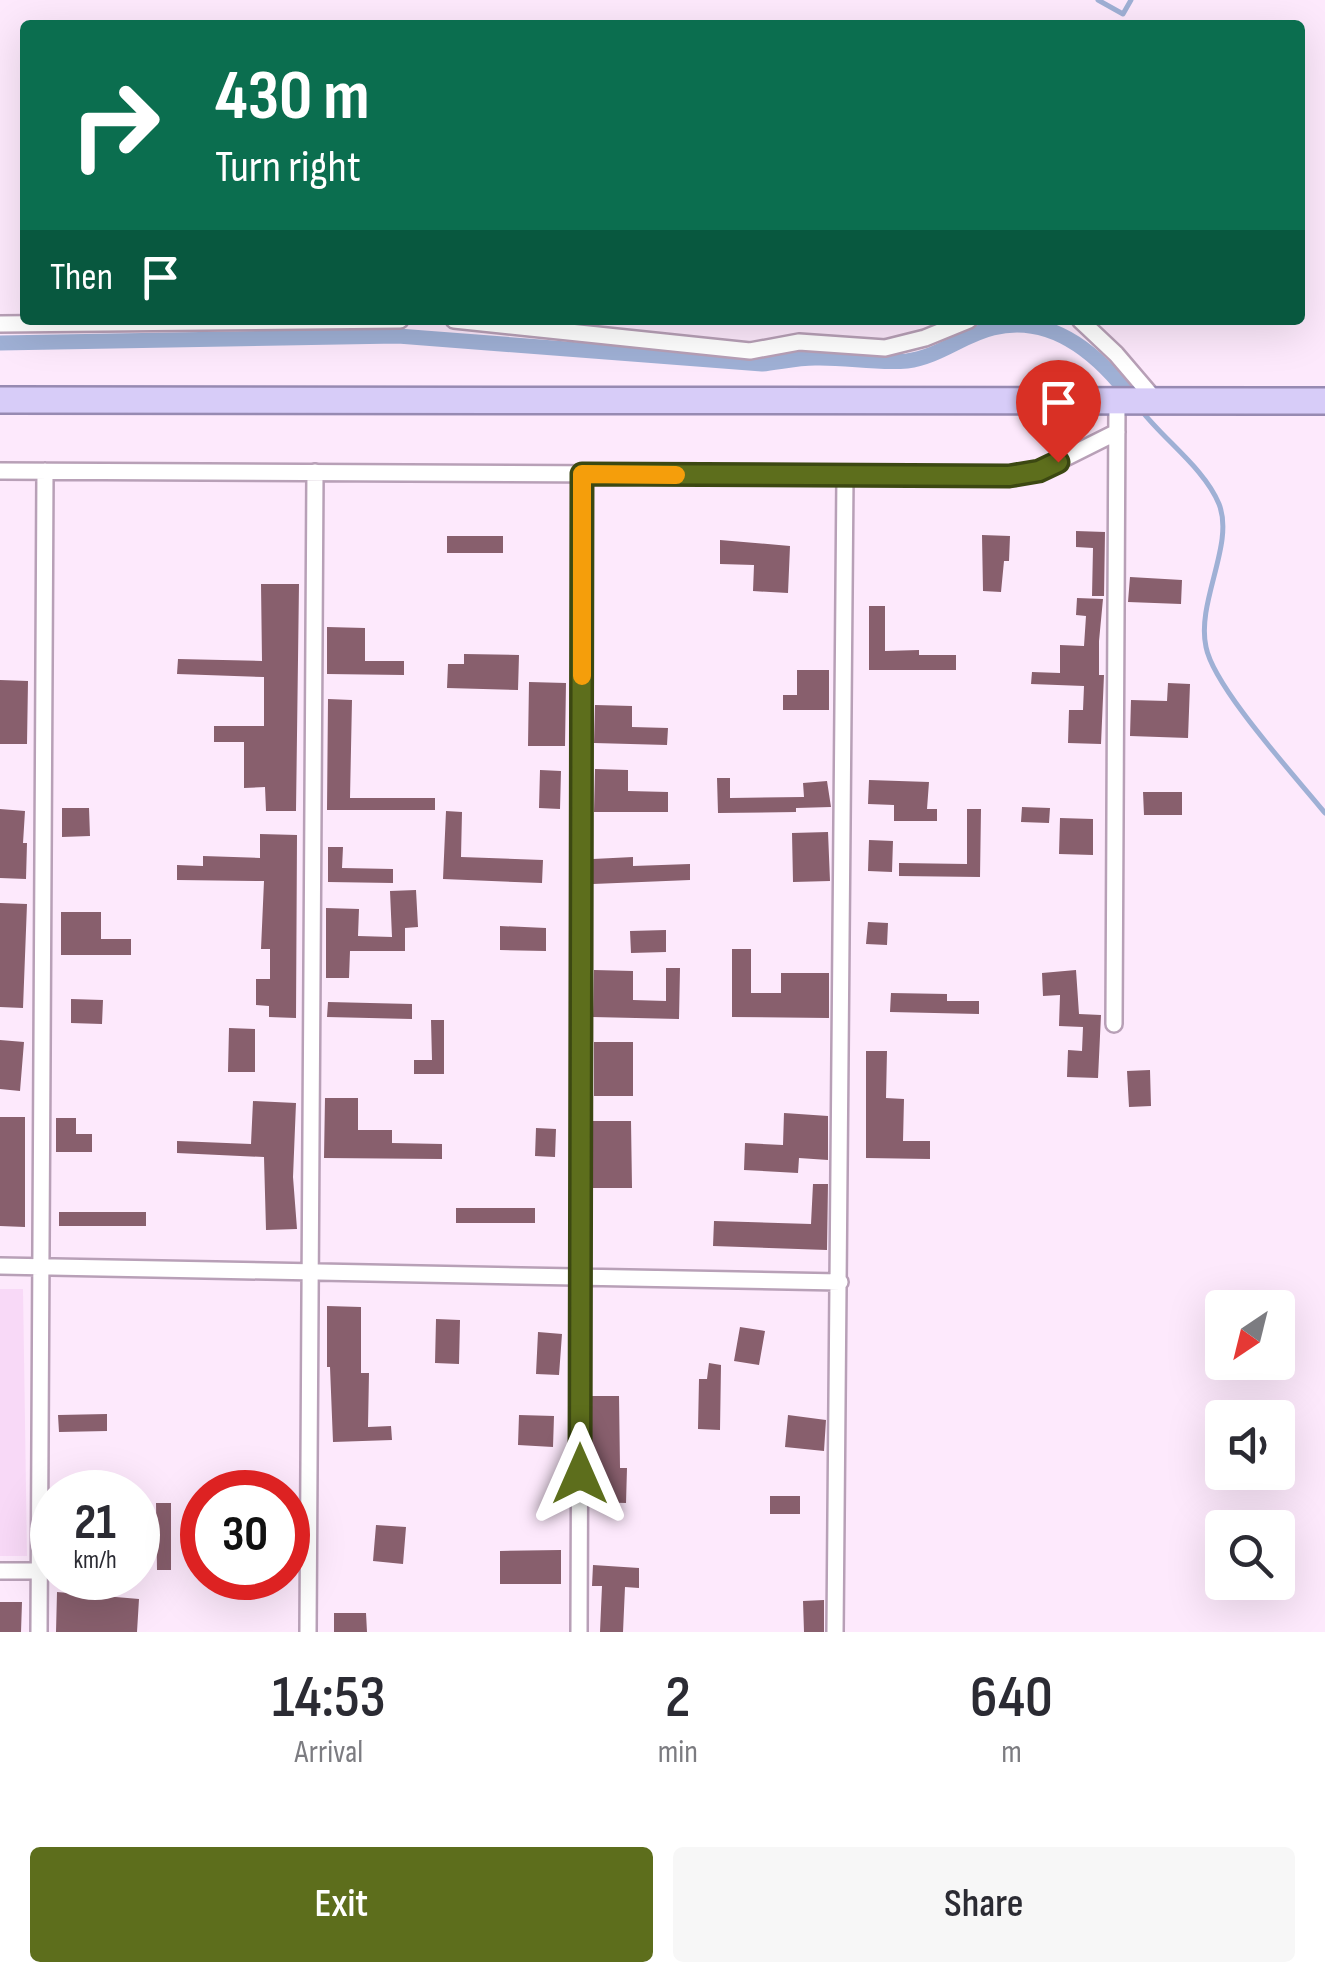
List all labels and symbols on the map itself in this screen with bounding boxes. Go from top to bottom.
pin [1016,360,1101,463]
north arrow [1205,1290,1295,1380]
position arrow [528,1422,632,1526]
speed limit sign: 30 [180,1470,310,1600]

